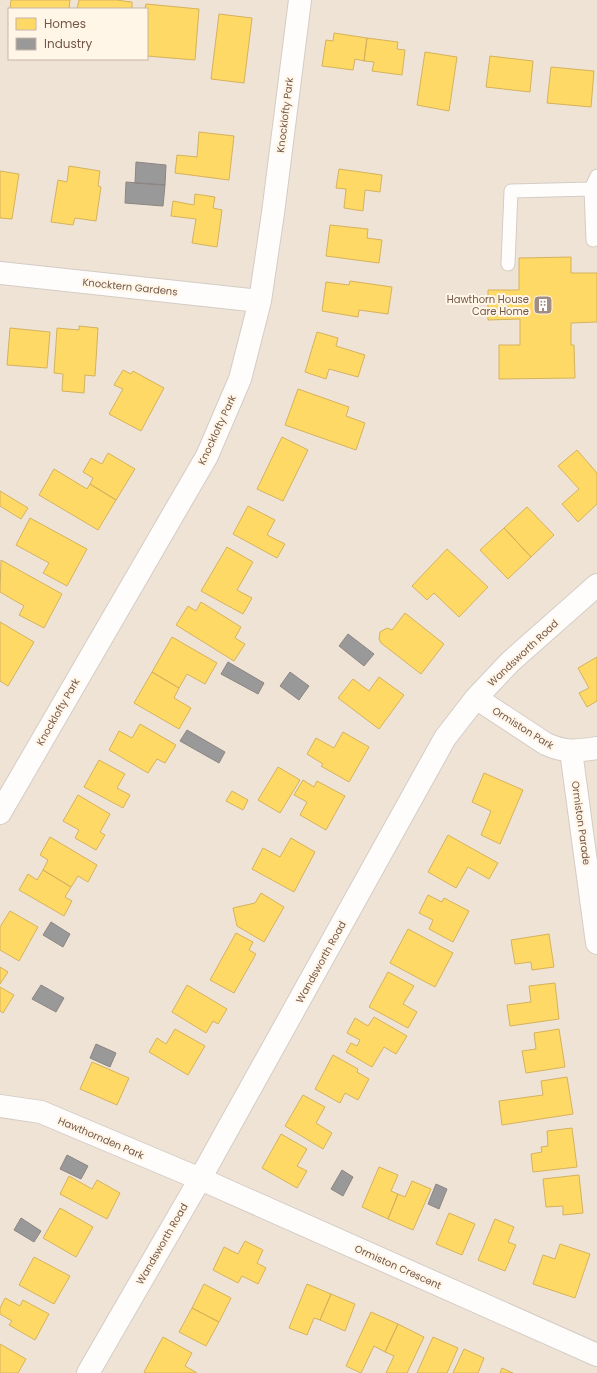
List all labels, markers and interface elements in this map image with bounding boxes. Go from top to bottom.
legend [8,8,148,60]
text: Homes [44,15,86,32]
text: Industry [44,35,93,52]
street label: Knocklofty Park [273,76,297,153]
street label: Knocktern Gardens [82,275,178,299]
place label: Hawthorn House Care Home [447,292,529,319]
building icon: Hawthorn House Care Home [532,294,554,316]
street label: Knocklofty Park [194,392,240,467]
street label: Wandsworth Road [484,616,562,690]
street label: Knocklofty Park [33,675,84,748]
street label: Ormiston Park [489,703,557,753]
street label: Ormiston Parade [568,780,594,866]
street label: Wandsworth Road [292,918,350,1006]
street label: Hawthornden Park [56,1113,147,1163]
street label: Wandsworth Road [133,1200,191,1288]
street label: Ormiston Crescent [352,1241,444,1293]

